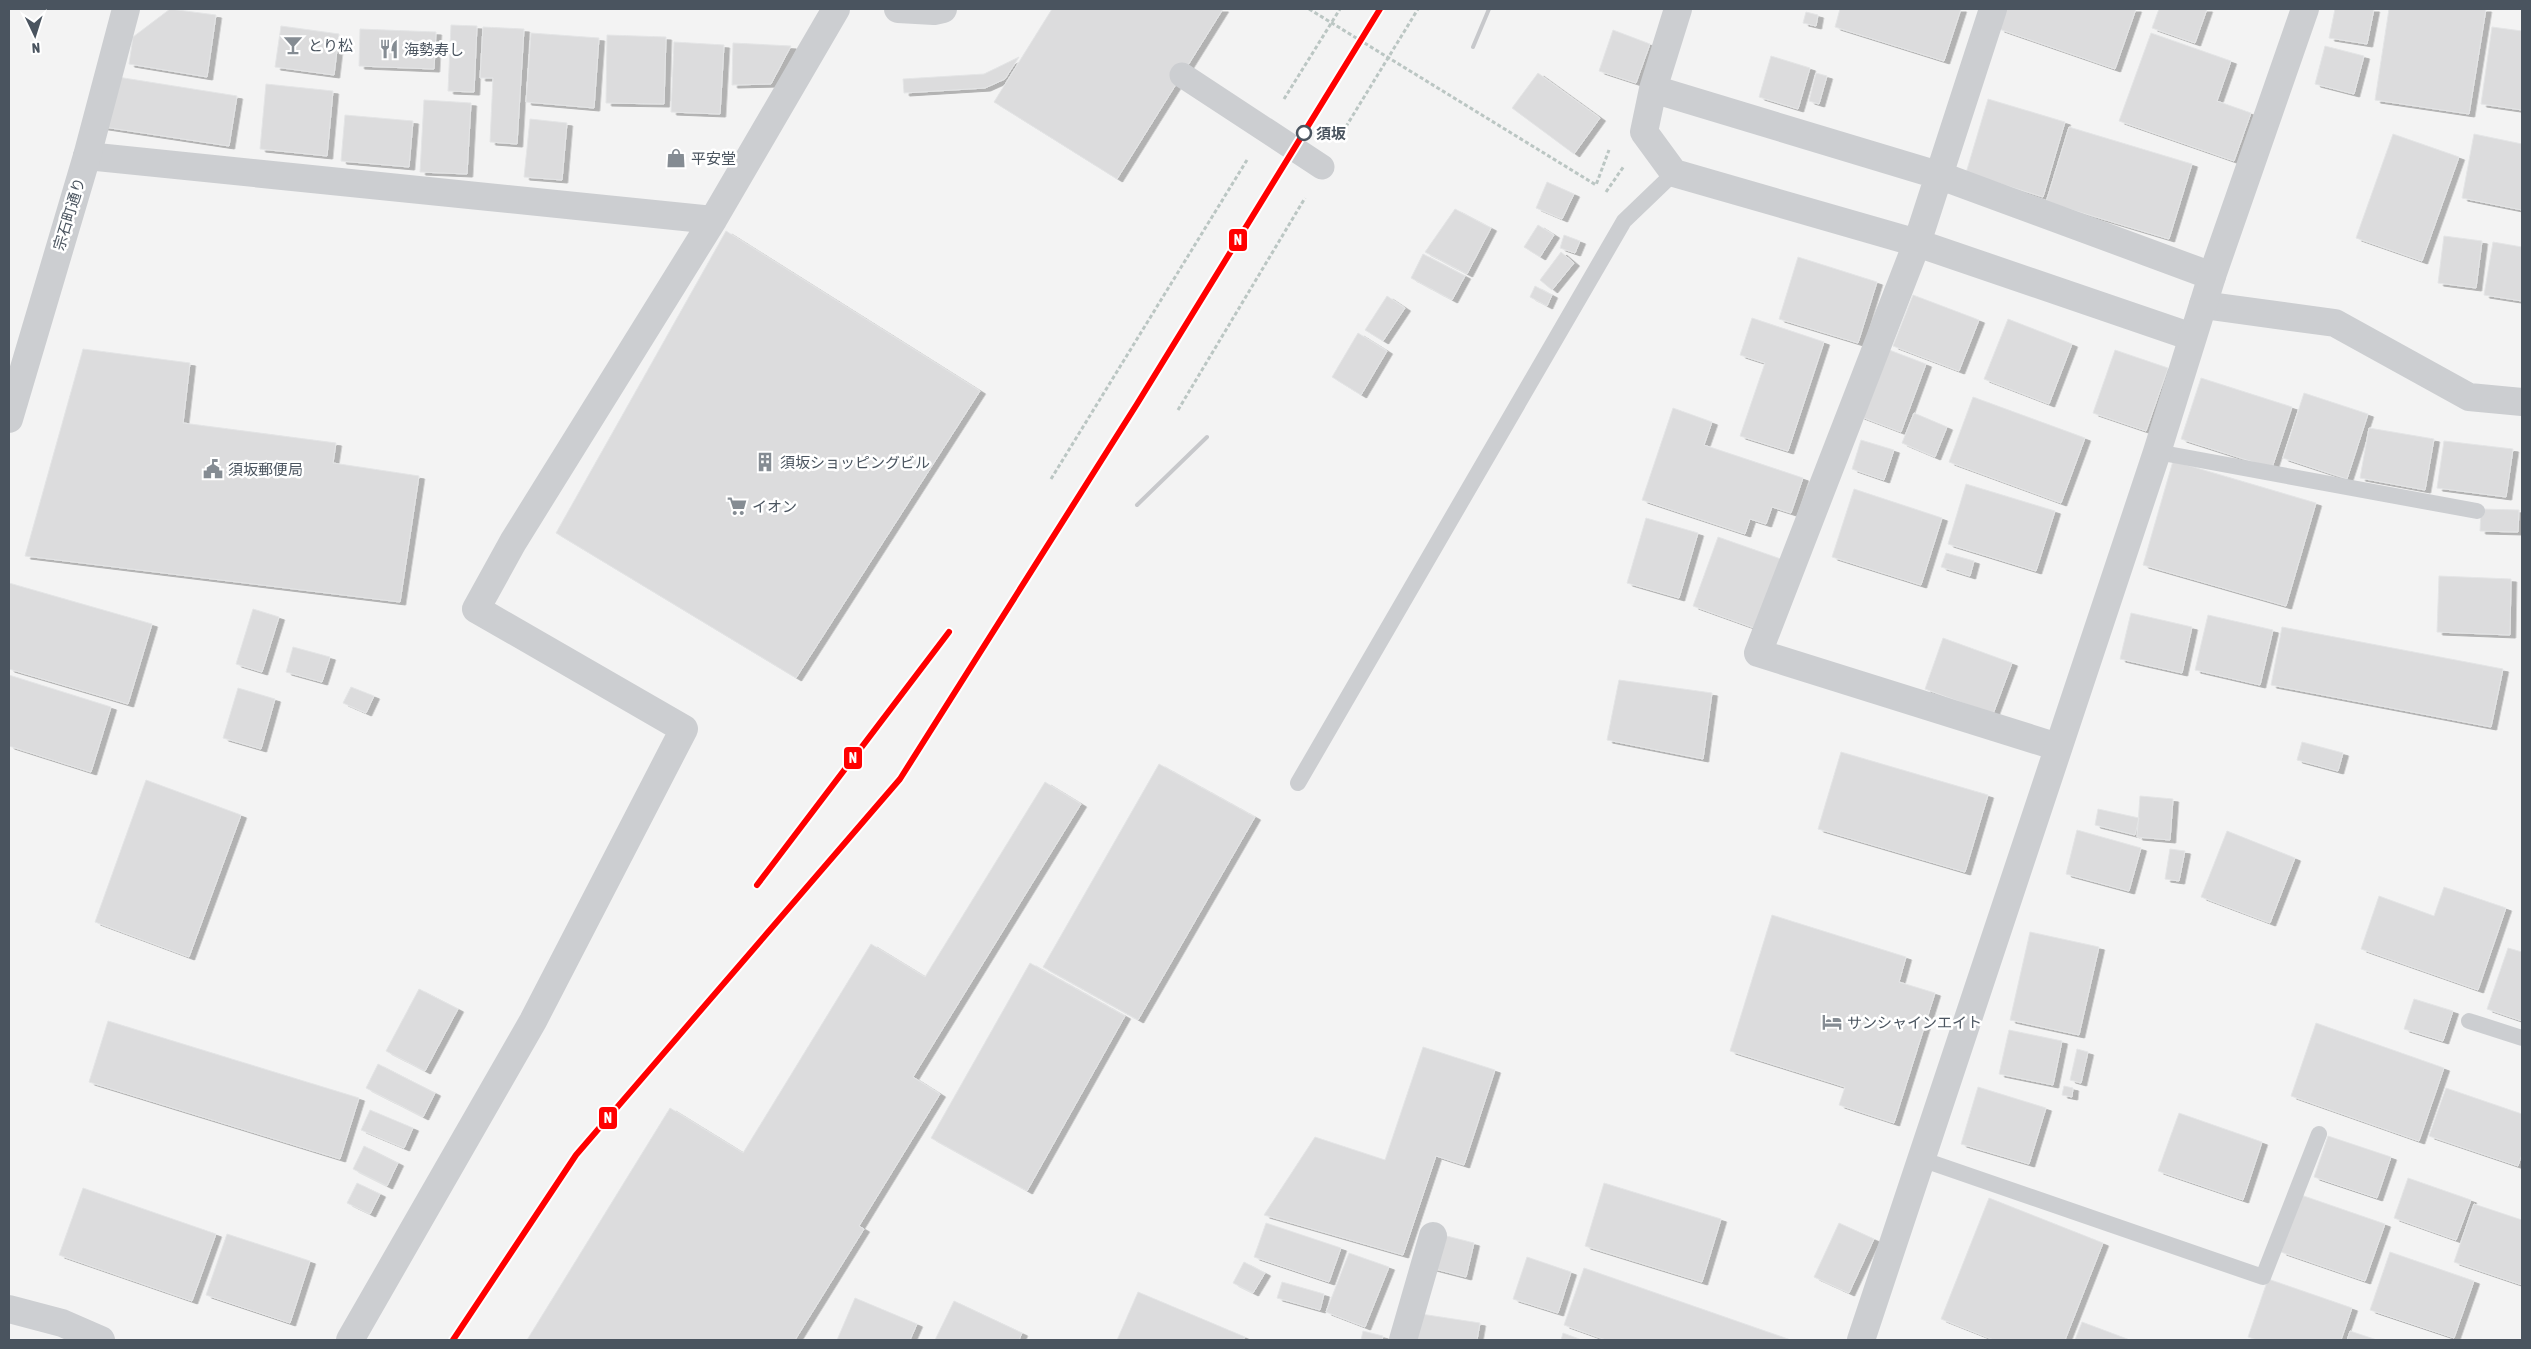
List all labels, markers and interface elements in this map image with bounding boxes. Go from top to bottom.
north arrow [10,10,60,60]
bar icon: とり松 [282,34,304,56]
place label: とり松 [308,37,353,54]
restaurant icon: 海勢寿し [378,38,400,60]
text: N [31,40,41,56]
place label: 海勢寿し [404,41,464,58]
marker: 須坂 [1296,125,1312,141]
place label: 須坂 [1316,125,1346,142]
shop icon: 平安堂 [665,147,687,169]
place label: 平安堂 [691,150,736,167]
street label: 宗石町通り [50,176,88,252]
line badge: N [1228,228,1248,252]
text: N [1234,232,1242,248]
building icon: 須坂ショッピングビル [754,451,776,473]
place label: 須坂ショッピングビル [780,454,930,471]
public building icon: 須坂郵便局 [202,458,224,480]
place label: 須坂郵便局 [228,461,303,478]
supermarket icon: イオン [726,495,748,517]
place label: イオン [752,498,797,515]
line badge: N [843,746,863,770]
text: N [849,750,857,766]
hotel icon: サンシャインエイト [1821,1011,1843,1033]
place label: サンシャインエイト [1847,1014,1982,1031]
line badge: N [598,1106,618,1130]
text: N [604,1110,612,1126]

